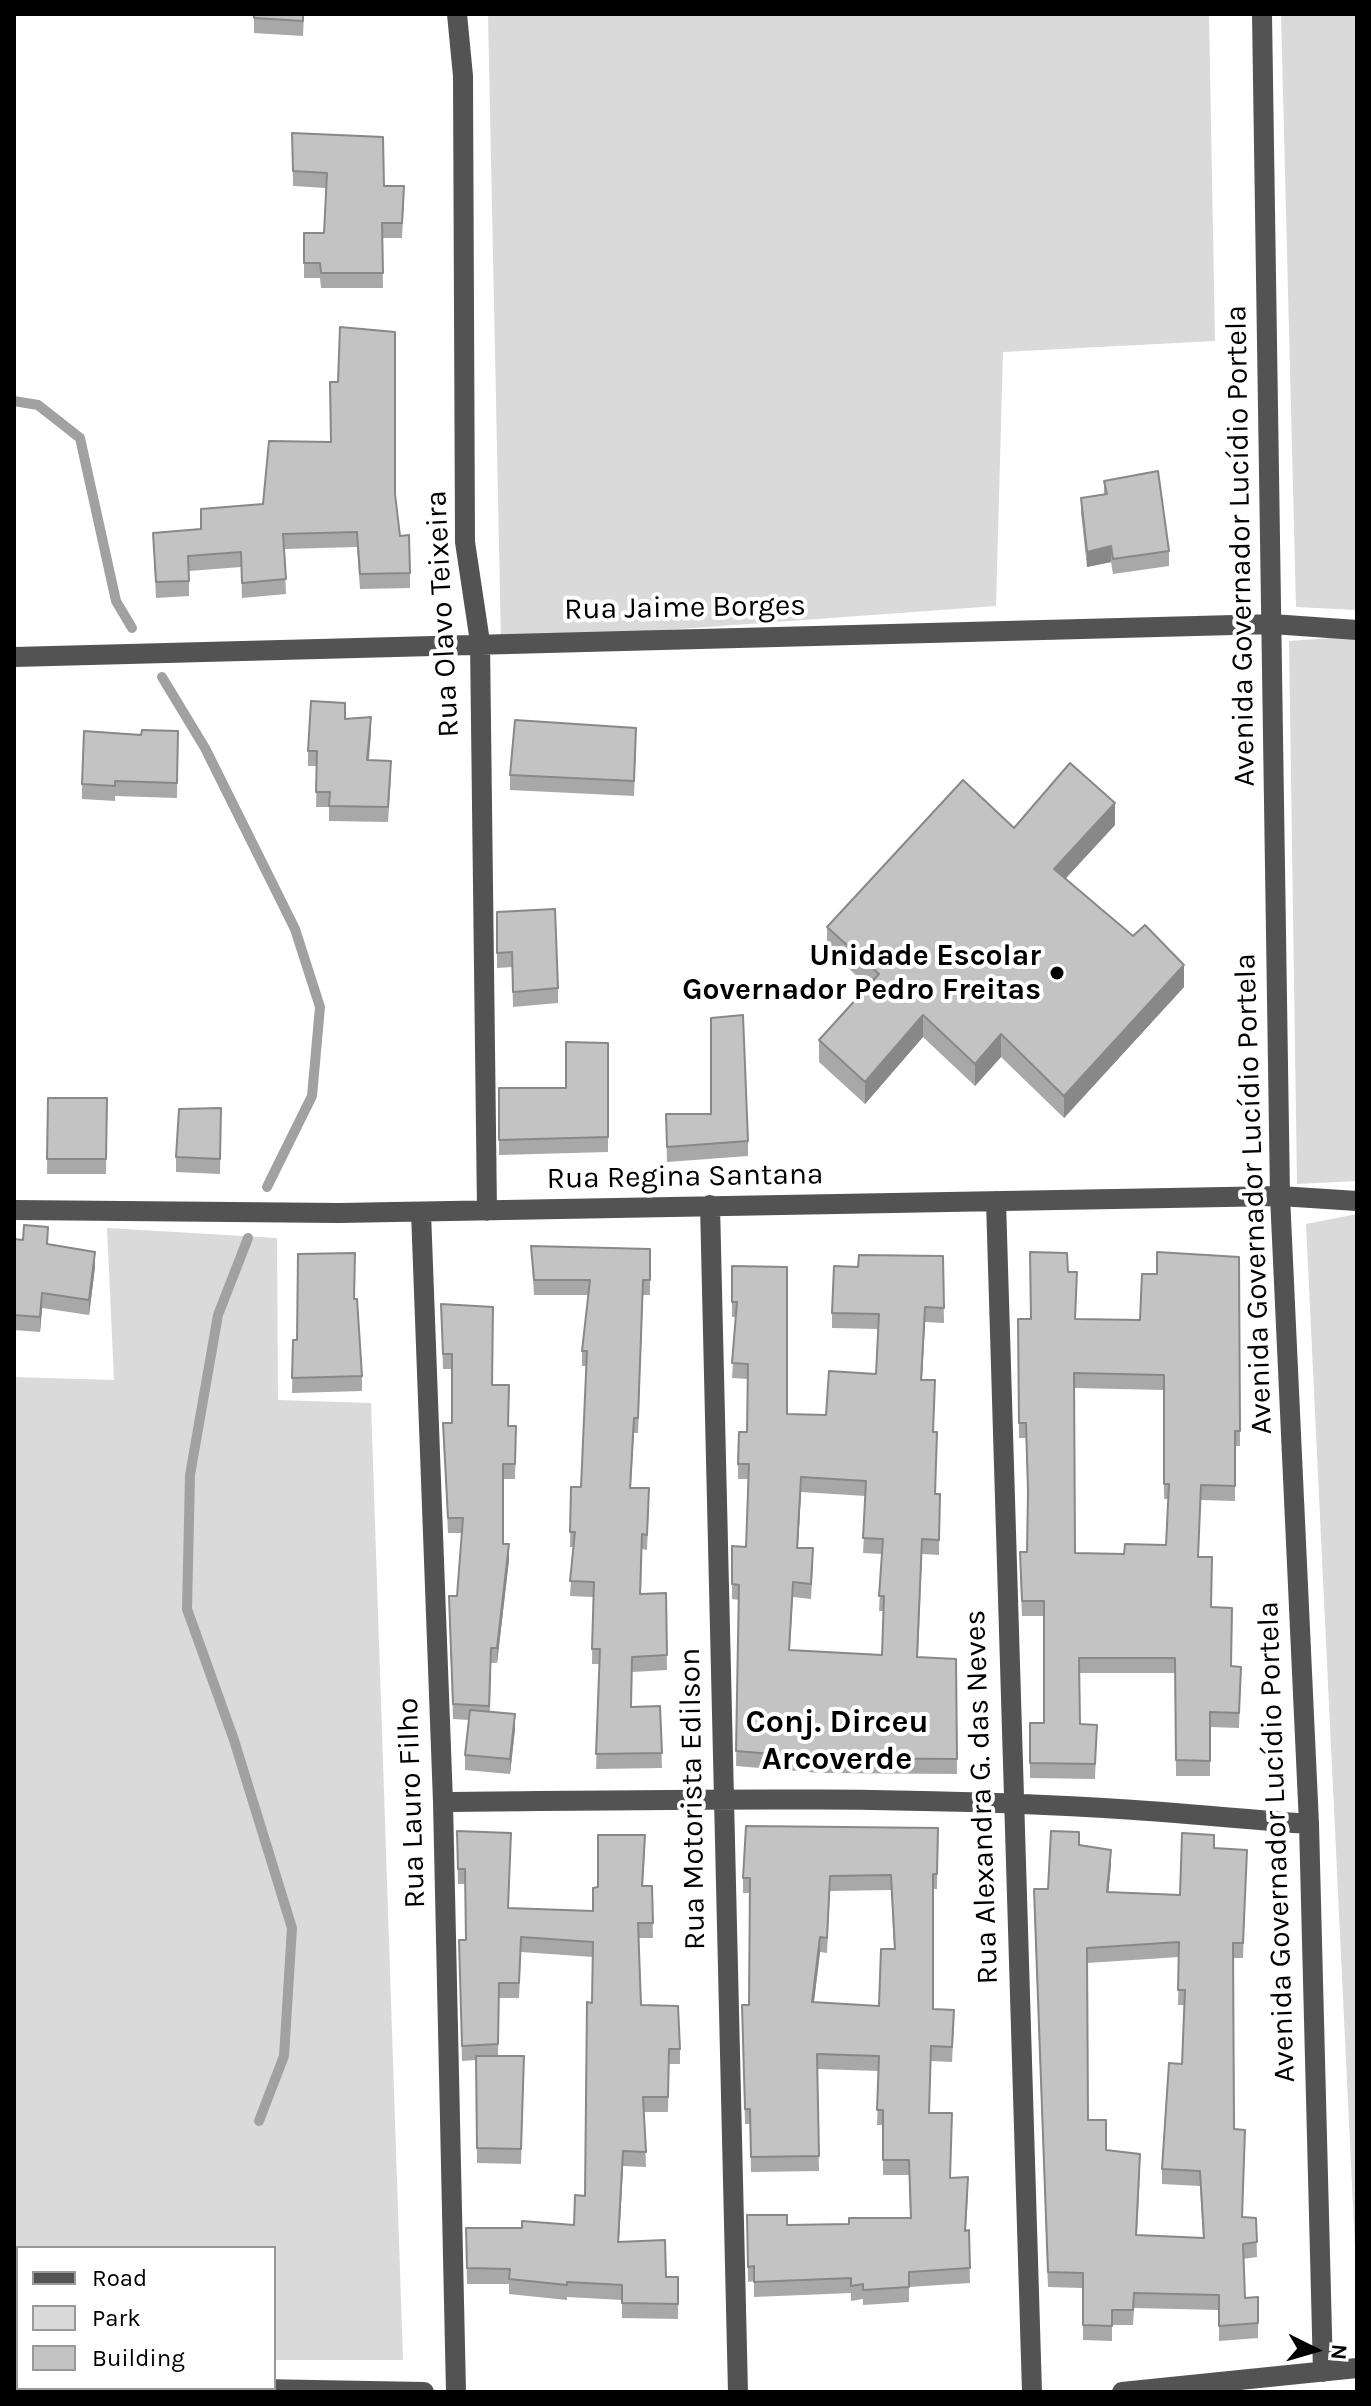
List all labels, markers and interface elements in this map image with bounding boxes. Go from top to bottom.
street label: Avenida Governador Lucídio Portela [1219,305,1263,787]
street label: Rua Olavo Teixeira [419,490,467,738]
street label: Rua Jaime Borges [564,588,806,628]
place label: Unidade Escolar Governador Pedro Freitas [682,938,1041,1008]
street label: Avenida Governador Lucídio Portela [1228,953,1280,1435]
marker: Unidade Escolar Governador Pedro Freitas [1048,964,1066,982]
street label: Rua Regina Santana [546,1157,824,1197]
street label: Avenida Governador Lucídio Portela [1251,1601,1303,2083]
street label: Rua Alexandra G. das Neves [957,1609,1007,1985]
street label: Rua Motorista Edilson [672,1648,714,1950]
street label: Rua Lauro Filho [390,1697,434,1909]
district label: Conj. Dirceu Arcoverde [745,1704,929,1779]
legend [16,2246,276,2390]
text: Road [92,2264,147,2292]
text: Park [92,2304,141,2332]
north arrow [1275,2310,1355,2390]
text: N [1325,2343,1353,2361]
text: Building [92,2344,185,2372]

